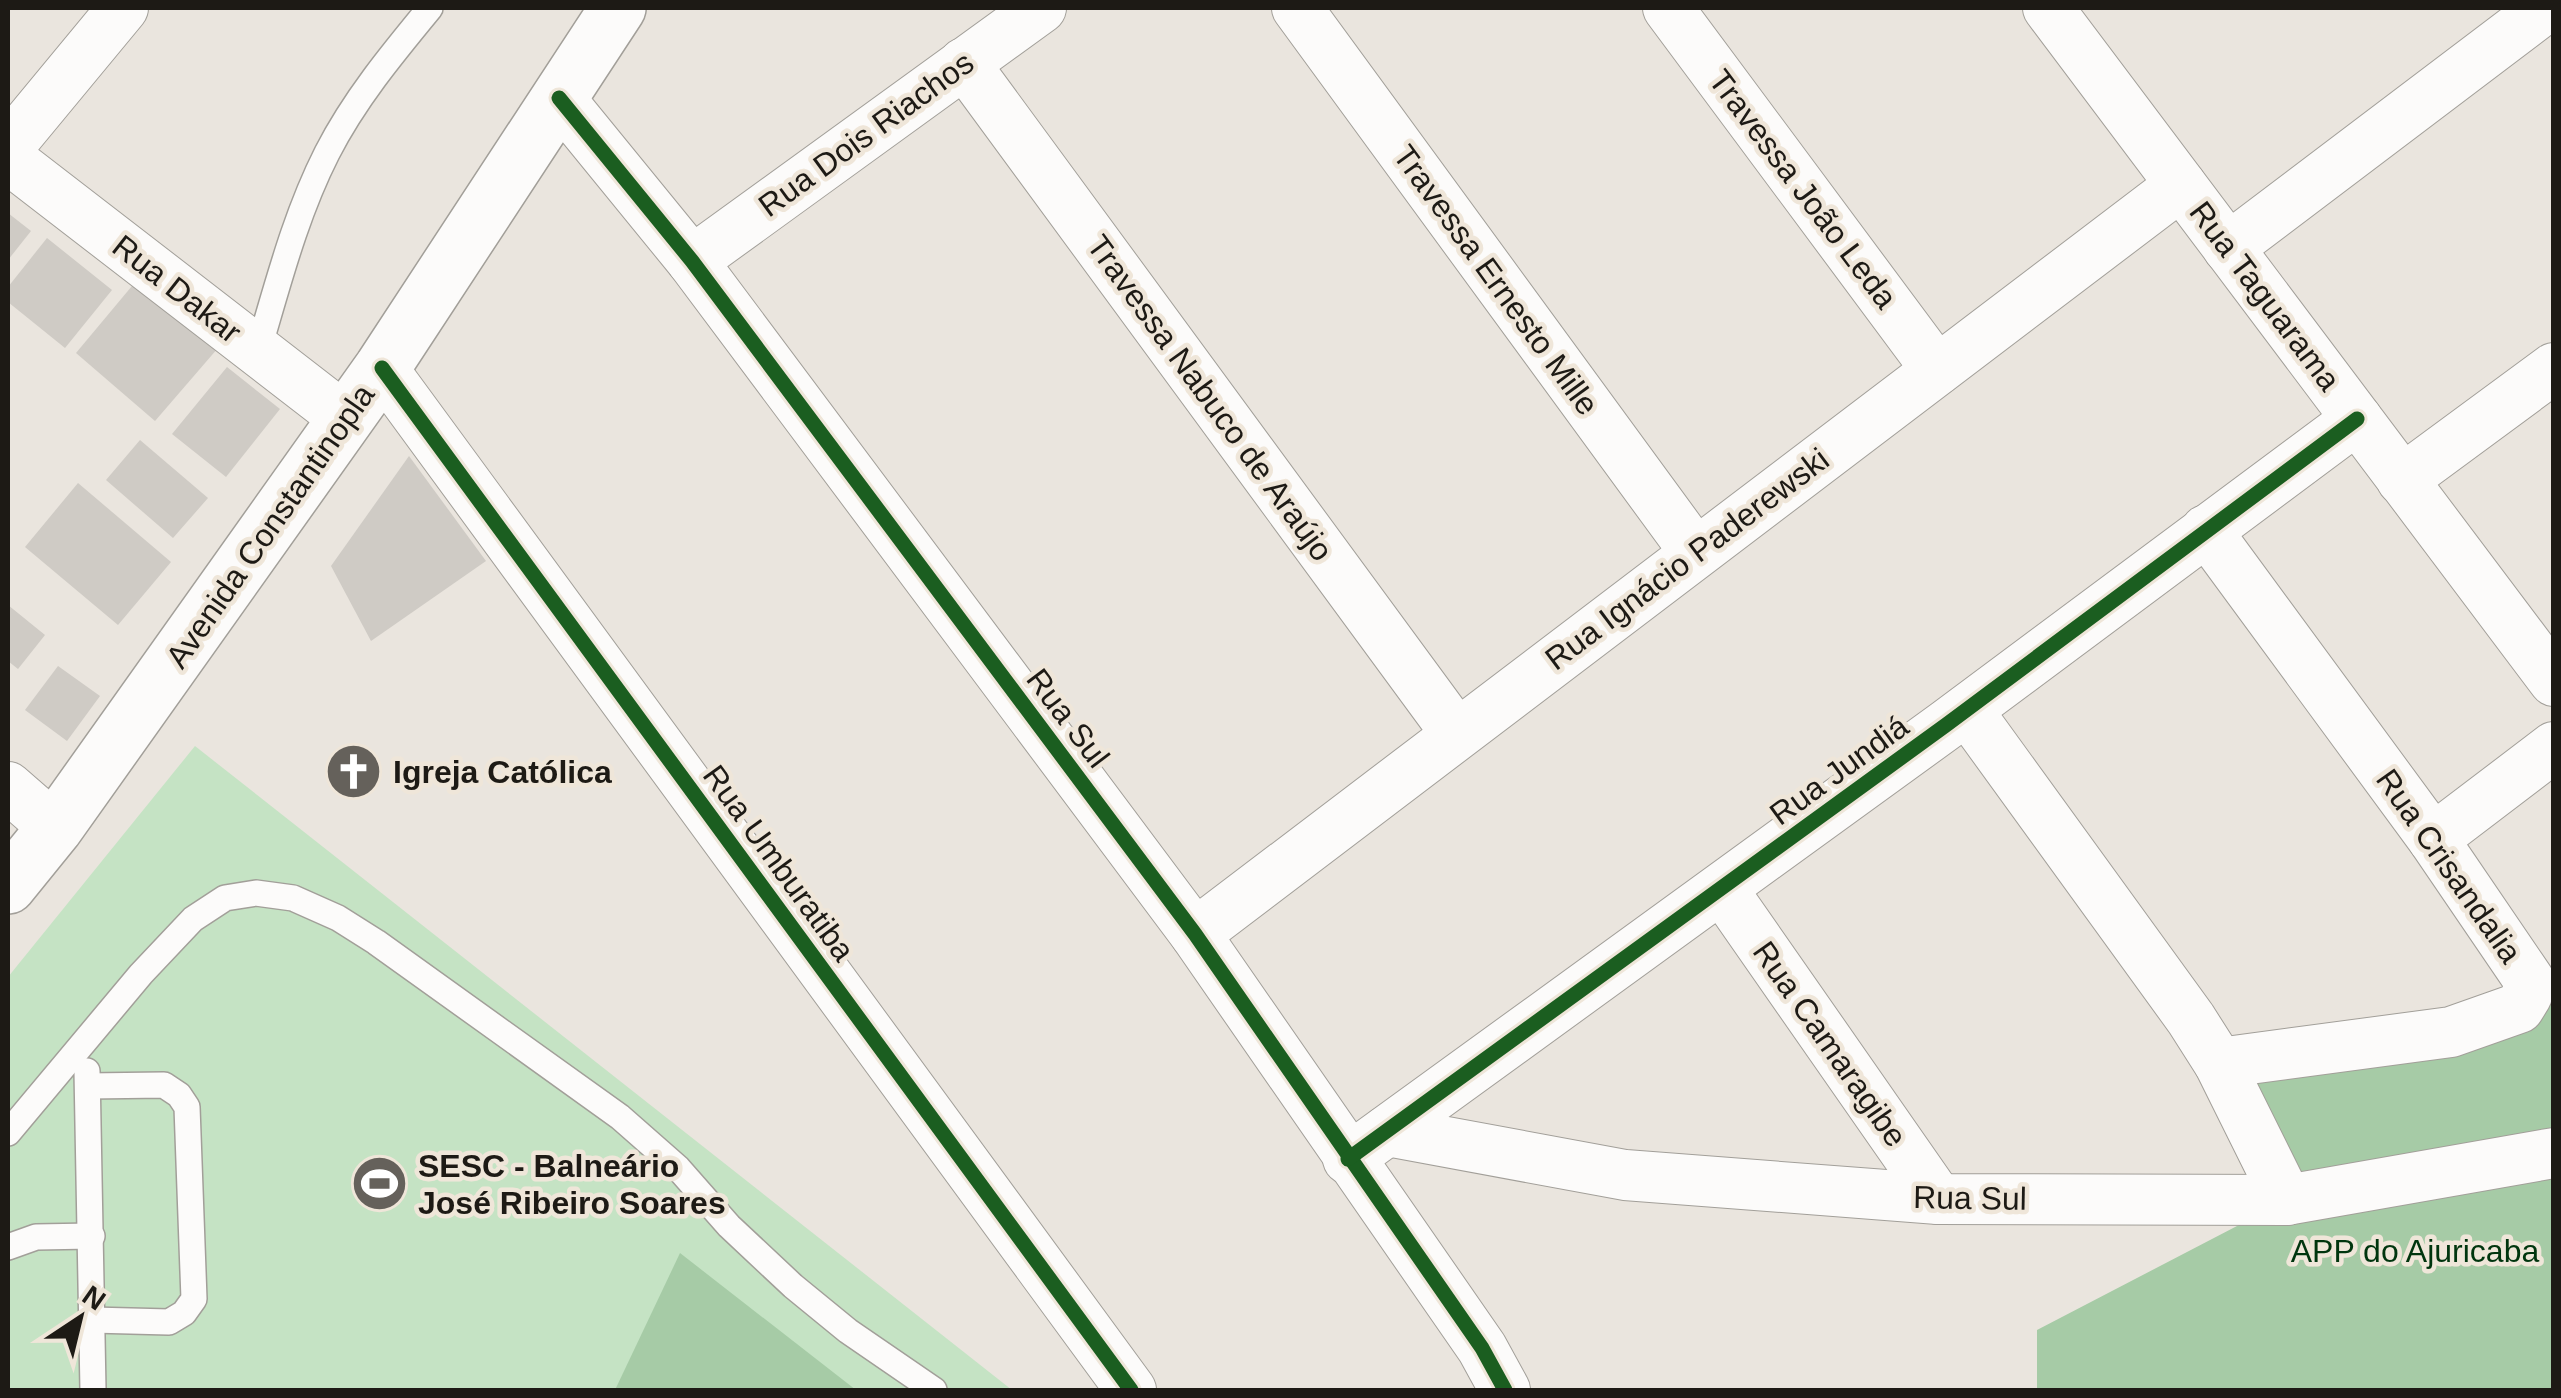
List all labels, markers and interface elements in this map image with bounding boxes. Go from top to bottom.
street label: Rua Dois Riachos [752,44,980,224]
street label: Travessa João Leda [1702,63,1904,315]
street label: Travessa Ernesto Mille [1386,138,1606,422]
street label: Rua Taguarama [2182,194,2348,398]
street label: Rua Dakar [106,228,249,350]
street label: Travessa Nabuco de Araújo [1080,228,1340,568]
street label: Avenida Constantinopla [158,377,382,675]
street label: Rua Ignácio Paderewski [1538,441,1836,677]
street label: Rua Sul [1019,662,1117,774]
street label: Rua Jundiá [1763,708,1915,832]
church icon: Igreja Católica [324,742,384,802]
place label: Igreja Católica [393,754,612,790]
street label: Rua Umburatiba [696,758,862,968]
street label: Rua Crisandalia [2369,762,2529,970]
street label: Rua Camaragibe [1746,935,1914,1153]
place label: SESC - Balneário José Ribeiro Soares [418,1148,726,1221]
sports icon: SESC - Balneário José Ribeiro Soares [349,1154,409,1214]
street label: Rua Sul [1913,1179,2027,1217]
park label: APP do Ajuricaba [2291,1233,2539,1269]
north arrow [30,1268,130,1368]
text: N [77,1279,111,1316]

